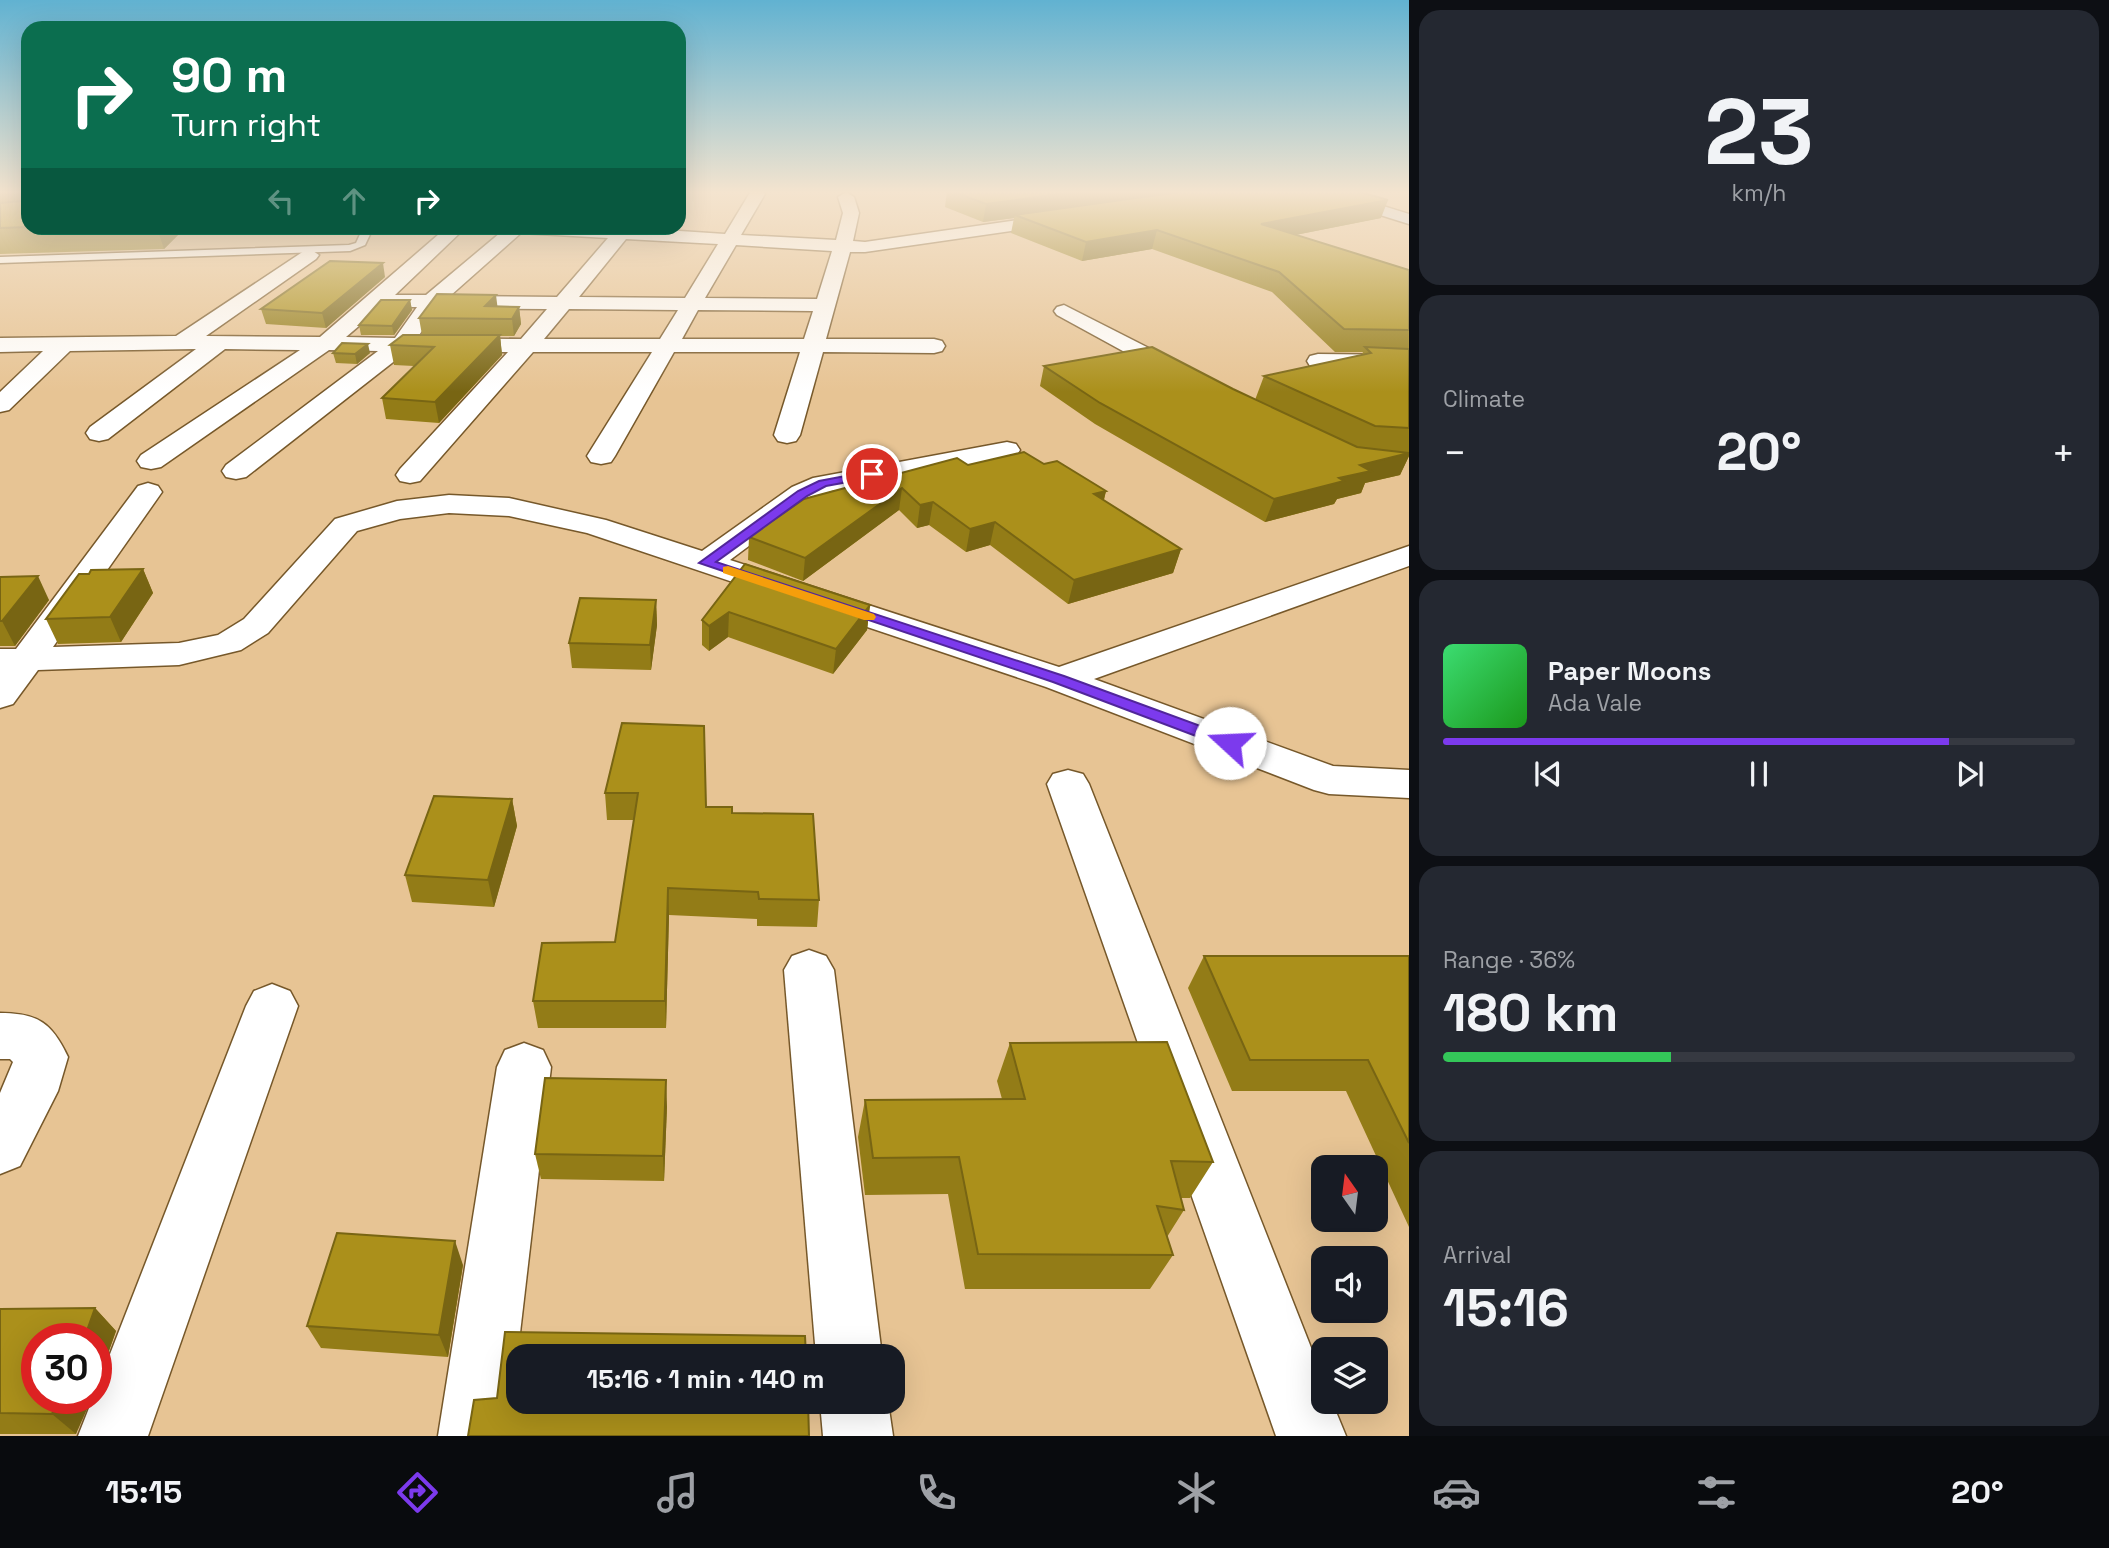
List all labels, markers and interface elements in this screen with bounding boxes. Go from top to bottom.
text: 90 m [171,44,287,106]
icon: right [56,49,147,140]
text: 23 [1704,74,1814,191]
text: Turn right [171,105,321,145]
text: km/h [1732,178,1786,208]
icon: left [262,182,300,220]
icon: ahead [335,182,373,220]
icon: right [408,182,446,220]
text: Climate [1443,384,1525,414]
text: 20° [1716,419,1802,485]
text: − [1443,429,1467,477]
text: + [2051,429,2075,477]
pin [842,444,902,504]
icon: arrive [853,455,891,493]
text: Paper Moons [1548,654,1711,688]
text: Ada Vale [1548,688,1642,718]
position arrow [1193,706,1267,780]
icon: previous [1529,755,1567,793]
icon: pause [1740,755,1778,793]
icon: next [1951,755,1989,793]
text: Range · 36% [1443,945,1575,975]
text: 180 km [1443,980,1618,1046]
north arrow [1311,1155,1388,1232]
map controls [1311,1155,1388,1414]
text: Arrival [1443,1240,1511,1270]
button: sound [1311,1246,1388,1323]
text: 15:16 [1443,1275,1569,1341]
speed limit sign: 30 [21,1323,112,1414]
button: layers [1311,1337,1388,1414]
text: 15:16 · 1 min · 140 m [586,1362,825,1396]
icon: directions [393,1468,442,1517]
icon: music [653,1468,702,1517]
icon: phone [912,1468,961,1517]
icon: climate [1172,1468,1221,1517]
icon: car [1432,1468,1481,1517]
icon: filters [1692,1468,1741,1517]
text: 15:15 [105,1472,182,1512]
text: 20° [1951,1472,2004,1512]

